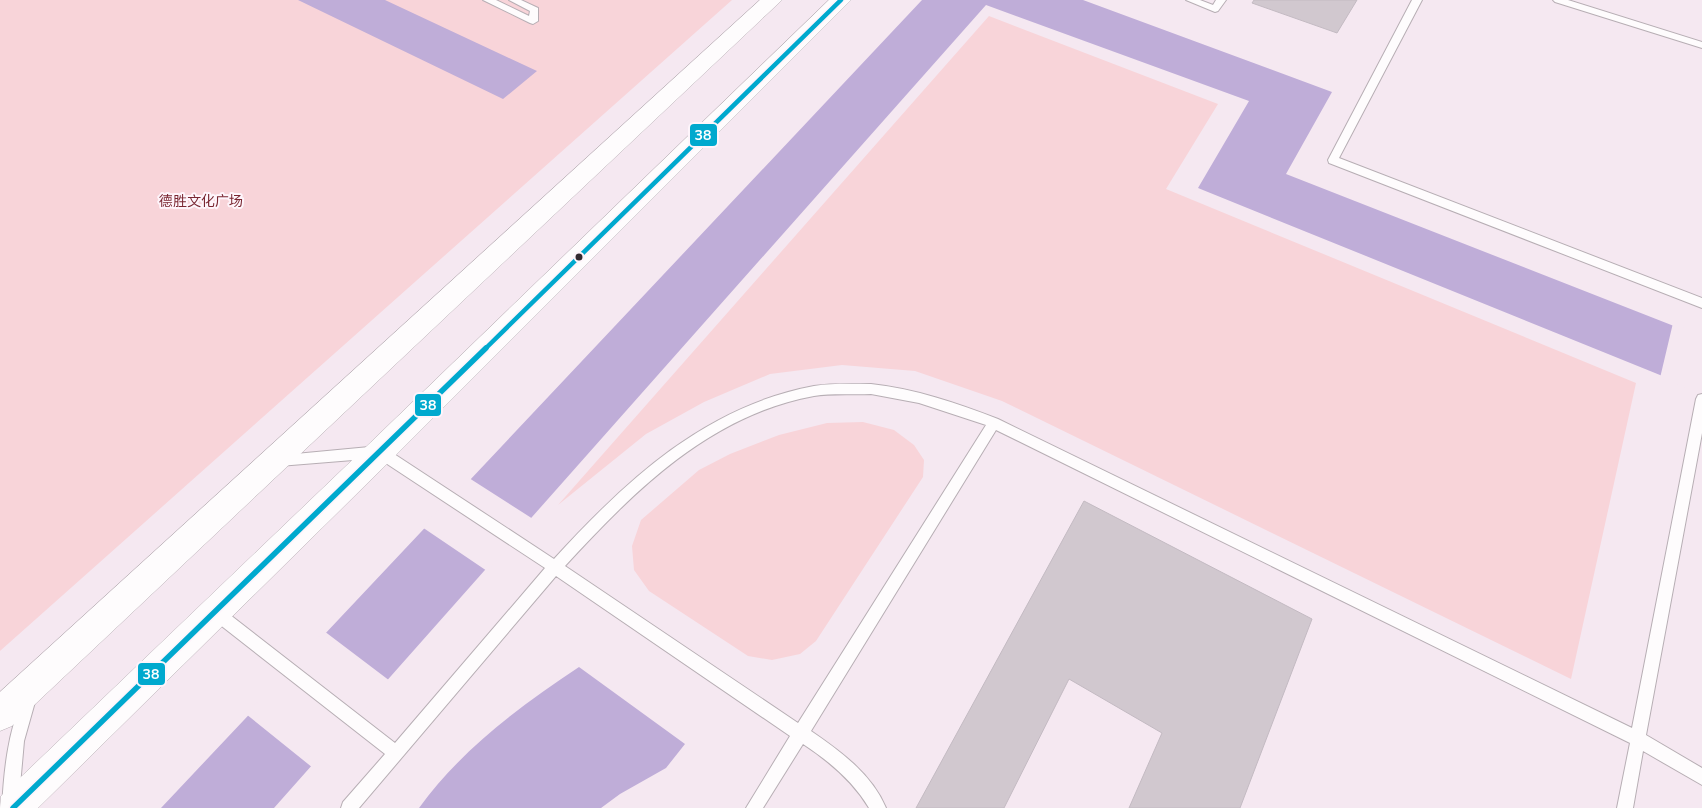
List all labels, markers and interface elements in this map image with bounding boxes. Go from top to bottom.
line badge: 38 [689,123,718,147]
text: 38 [695,126,711,145]
park label: 德胜文化广场 [159,192,243,211]
unlabelled marker [574,252,584,262]
line badge: 38 [414,393,442,417]
text: 38 [420,396,436,415]
line badge: 38 [137,662,166,686]
text: 38 [143,665,159,684]

